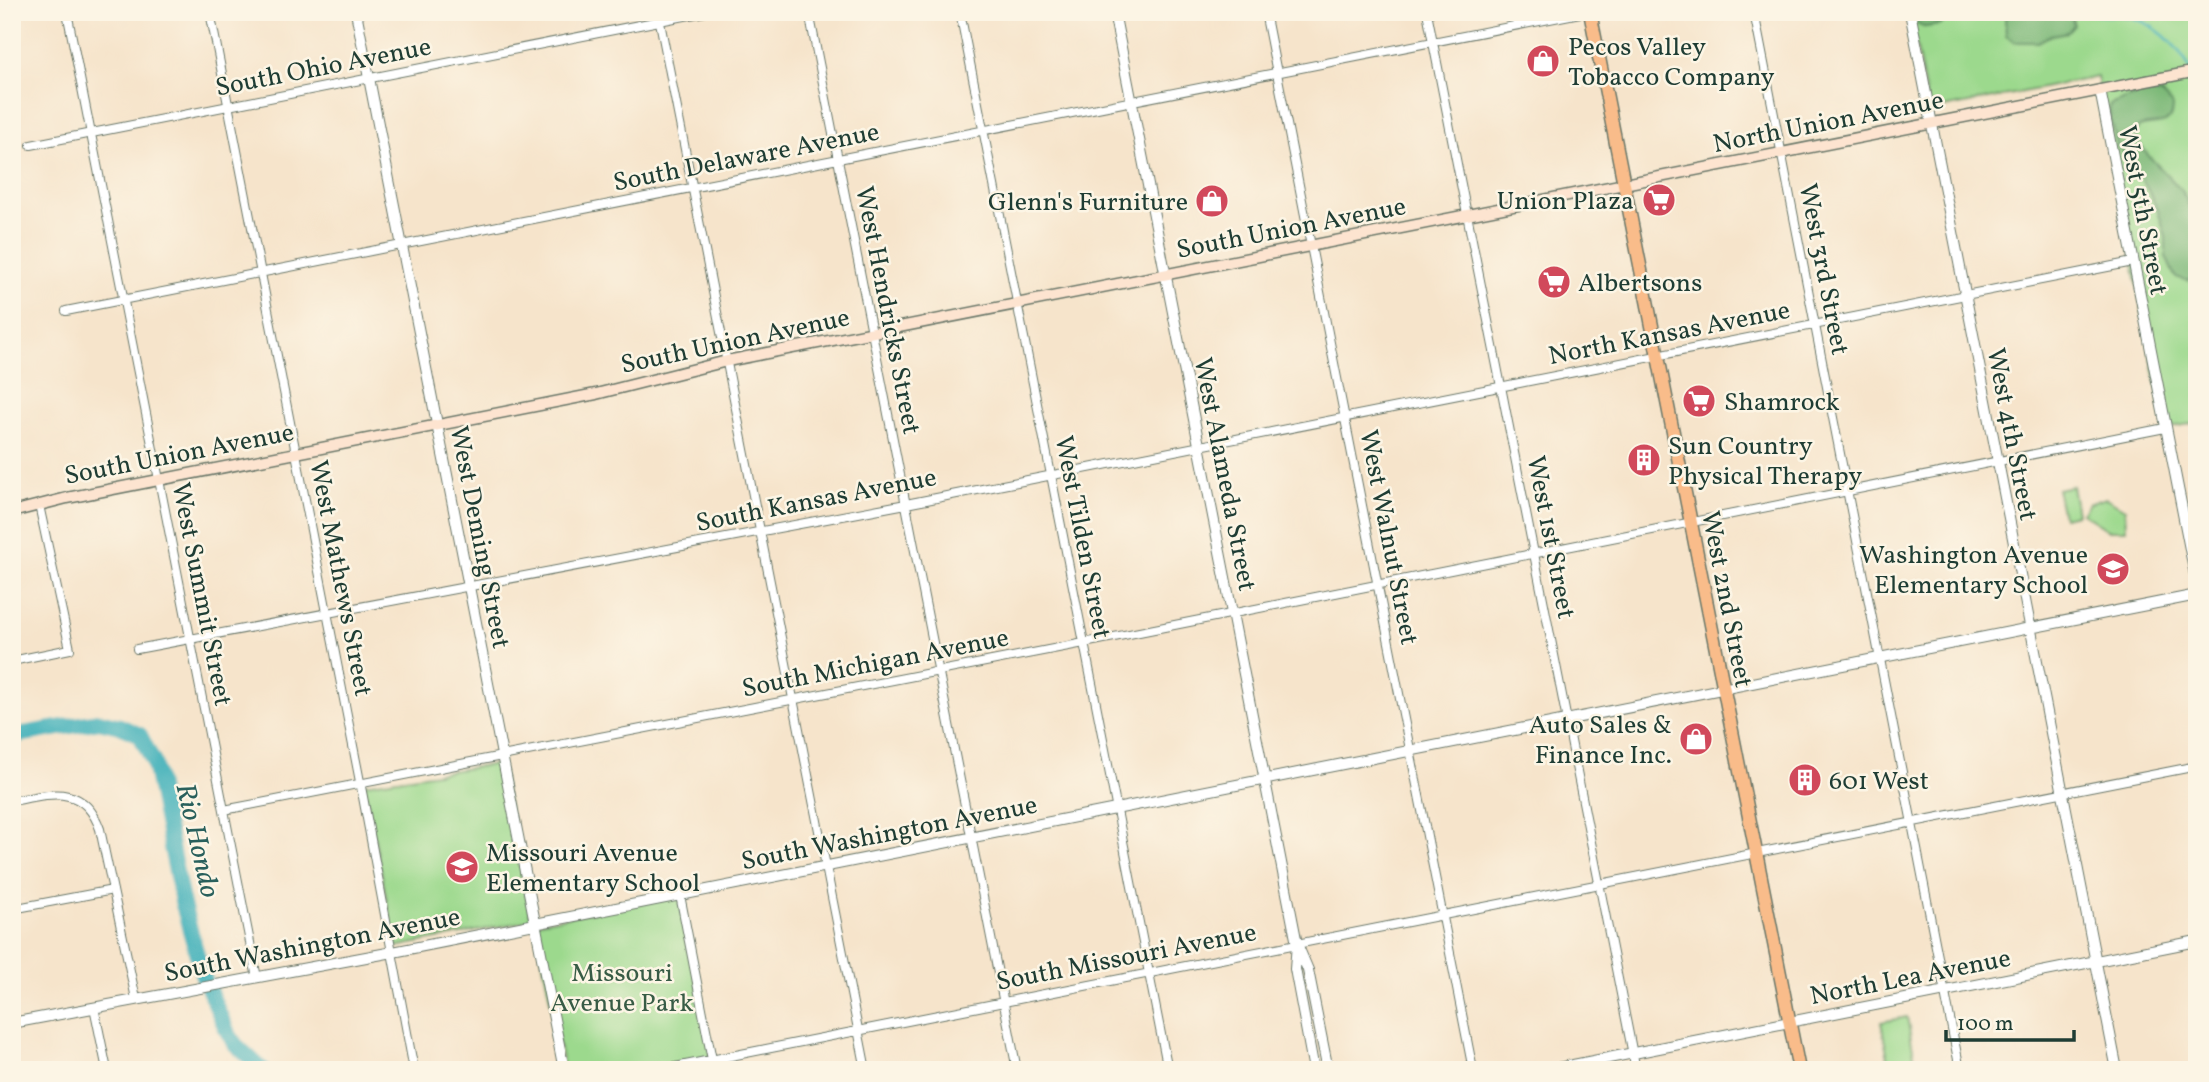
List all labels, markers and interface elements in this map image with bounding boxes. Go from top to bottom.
street label: South Ohio Avenue [212,29,434,107]
place label: Pecos Valley Tobacco Company [1568,30,1775,96]
shop icon: Pecos Valley Tobacco Company [1524,42,1562,80]
street label: North Union Avenue [1710,83,1947,163]
street label: South Delaware Avenue [610,114,883,201]
street label: West 5th Street [2108,122,2176,298]
supermarket icon: Union Plaza [1640,181,1678,219]
street label: West 3rd Street [1789,181,1857,358]
shop icon: Glenn's Furniture [1193,182,1231,220]
street label: West Hendricks Street [845,183,929,438]
place label: Union Plaza [1497,184,1634,220]
place label: Glenn's Furniture [988,185,1188,221]
street label: South Union Avenue [1174,189,1409,269]
supermarket icon: Albertsons [1535,263,1573,301]
place label: Albertsons [1578,266,1702,302]
street label: North Kansas Avenue [1546,293,1793,375]
street label: South Union Avenue [618,300,853,384]
street label: West 4th Street [1977,345,2045,524]
street label: West Alameda Street [1184,355,1264,594]
supermarket icon: Shamrock [1680,382,1718,420]
place label: Shamrock [1724,385,1840,421]
street label: South Union Avenue [62,415,297,495]
street label: West Deming Street [440,423,518,652]
street label: West Walnut Street [1350,427,1427,648]
place label: Sun Country Physical Therapy [1668,429,1862,495]
street label: West Tilden Street [1045,433,1119,642]
building icon: Sun Country Physical Therapy [1625,441,1663,479]
street label: West 1st Street [1517,453,1583,622]
street label: West Mathews Street [299,457,381,700]
street label: South Kansas Avenue [693,460,940,542]
street label: West Summit Street [162,479,240,709]
street label: West 2nd Street [1691,508,1761,691]
place label: Washington Avenue Elementary School [1859,538,2088,604]
school or university icon: Washington Avenue Elementary School [2094,550,2132,588]
street label: South Michigan Avenue [739,620,1012,707]
place label: Auto Sales & Finance Inc. [1529,708,1672,774]
shop icon: Auto Sales & Finance Inc. [1677,720,1715,758]
building icon: 601 West [1786,761,1824,799]
place label: 601 West [1829,764,1929,800]
water label: Rio Hondo [164,779,229,902]
street label: South Washington Avenue [738,788,1040,880]
place label: Missouri Avenue Elementary School [486,836,700,902]
school or university icon: Missouri Avenue Elementary School [443,848,481,886]
street label: South Washington Avenue [161,900,463,992]
street label: South Missouri Avenue [993,915,1260,1001]
street label: North Lea Avenue [1807,941,2014,1015]
park label: Missouri Avenue Park [550,956,694,1022]
scale bar [1946,998,2074,1042]
text: 100 m [1957,1010,2014,1039]

